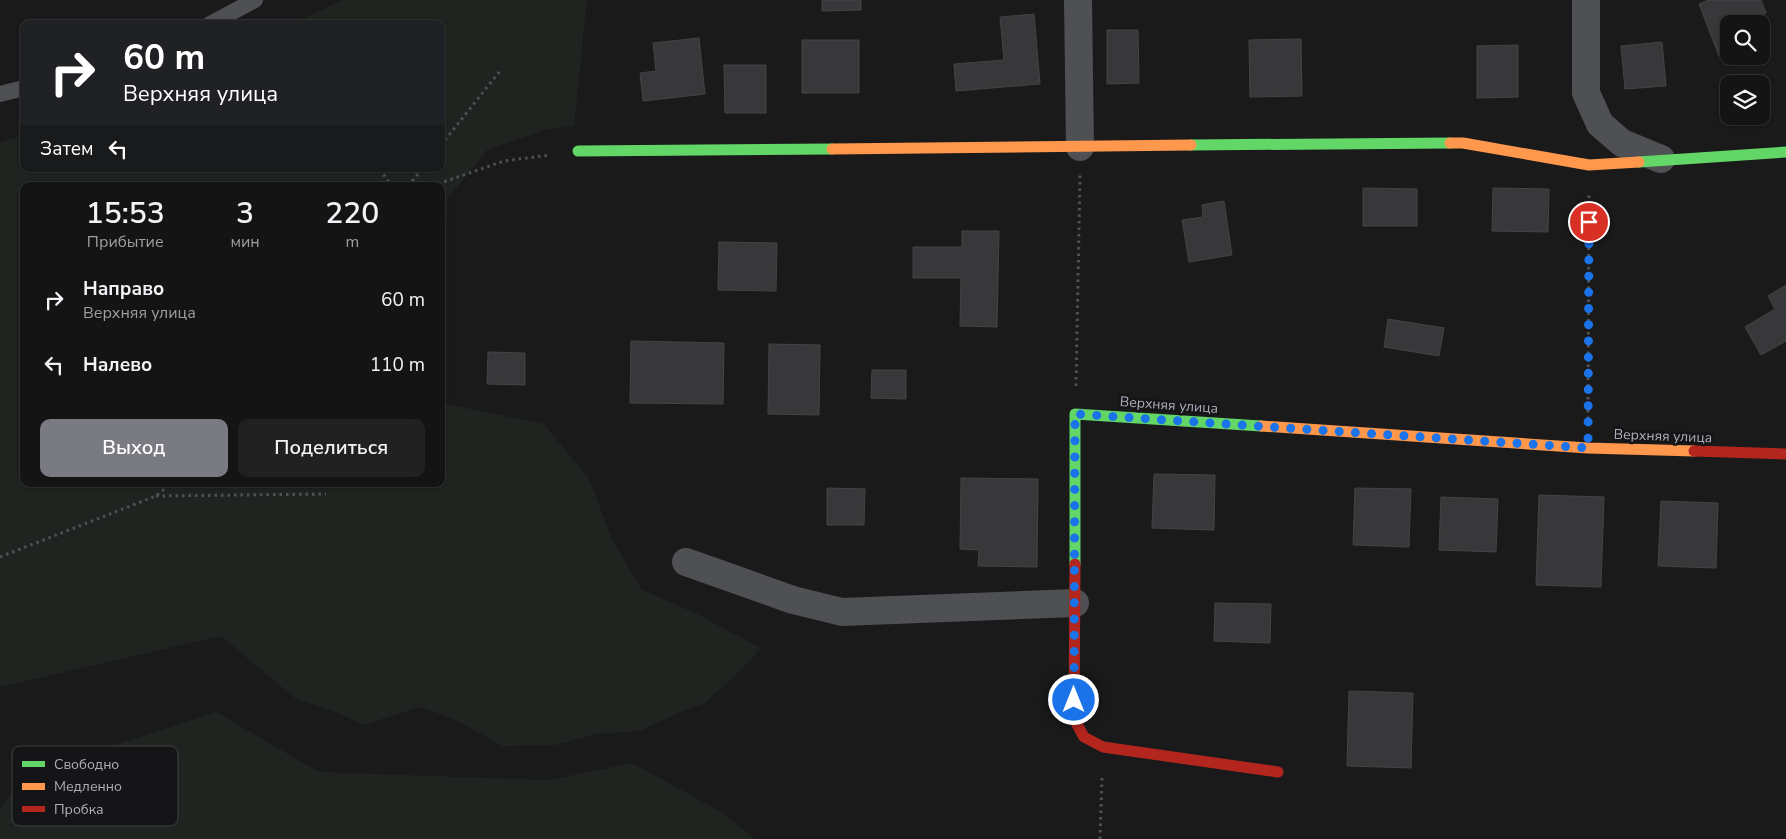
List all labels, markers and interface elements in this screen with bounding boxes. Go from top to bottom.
map controls [1720,15,1770,125]
button: search [1720,15,1770,65]
text: 60 m [123,34,205,81]
icon: right [40,40,105,105]
button: layers [1720,75,1770,125]
text: Верхняя улица [123,79,278,109]
icon: left [104,135,132,163]
text: Затем [40,136,94,162]
text: 15:53 [86,193,165,234]
text: 3 [236,193,254,234]
text: 220 [325,193,379,234]
pin [1568,201,1610,243]
icon: arrive [1575,208,1603,236]
text: Прибытие [87,231,164,253]
text: мин [230,231,260,253]
text: m [345,231,359,253]
text: Направо [83,276,164,302]
icon: right [40,286,68,314]
text: 60 m [381,287,425,313]
text: Верхняя улица [83,302,196,324]
icon: left [40,351,68,379]
text: Налево [83,352,152,378]
text: 110 m [370,352,425,378]
street label: Верхняя улица [1119,392,1219,418]
button: Выход [40,419,228,477]
button: Поделиться [238,419,425,477]
street label: Верхняя улица [1613,425,1713,447]
position arrow [1047,673,1099,725]
legend [12,746,178,826]
text: Свободно [54,755,119,774]
text: Медленно [54,777,122,796]
text: Пробка [54,800,104,819]

